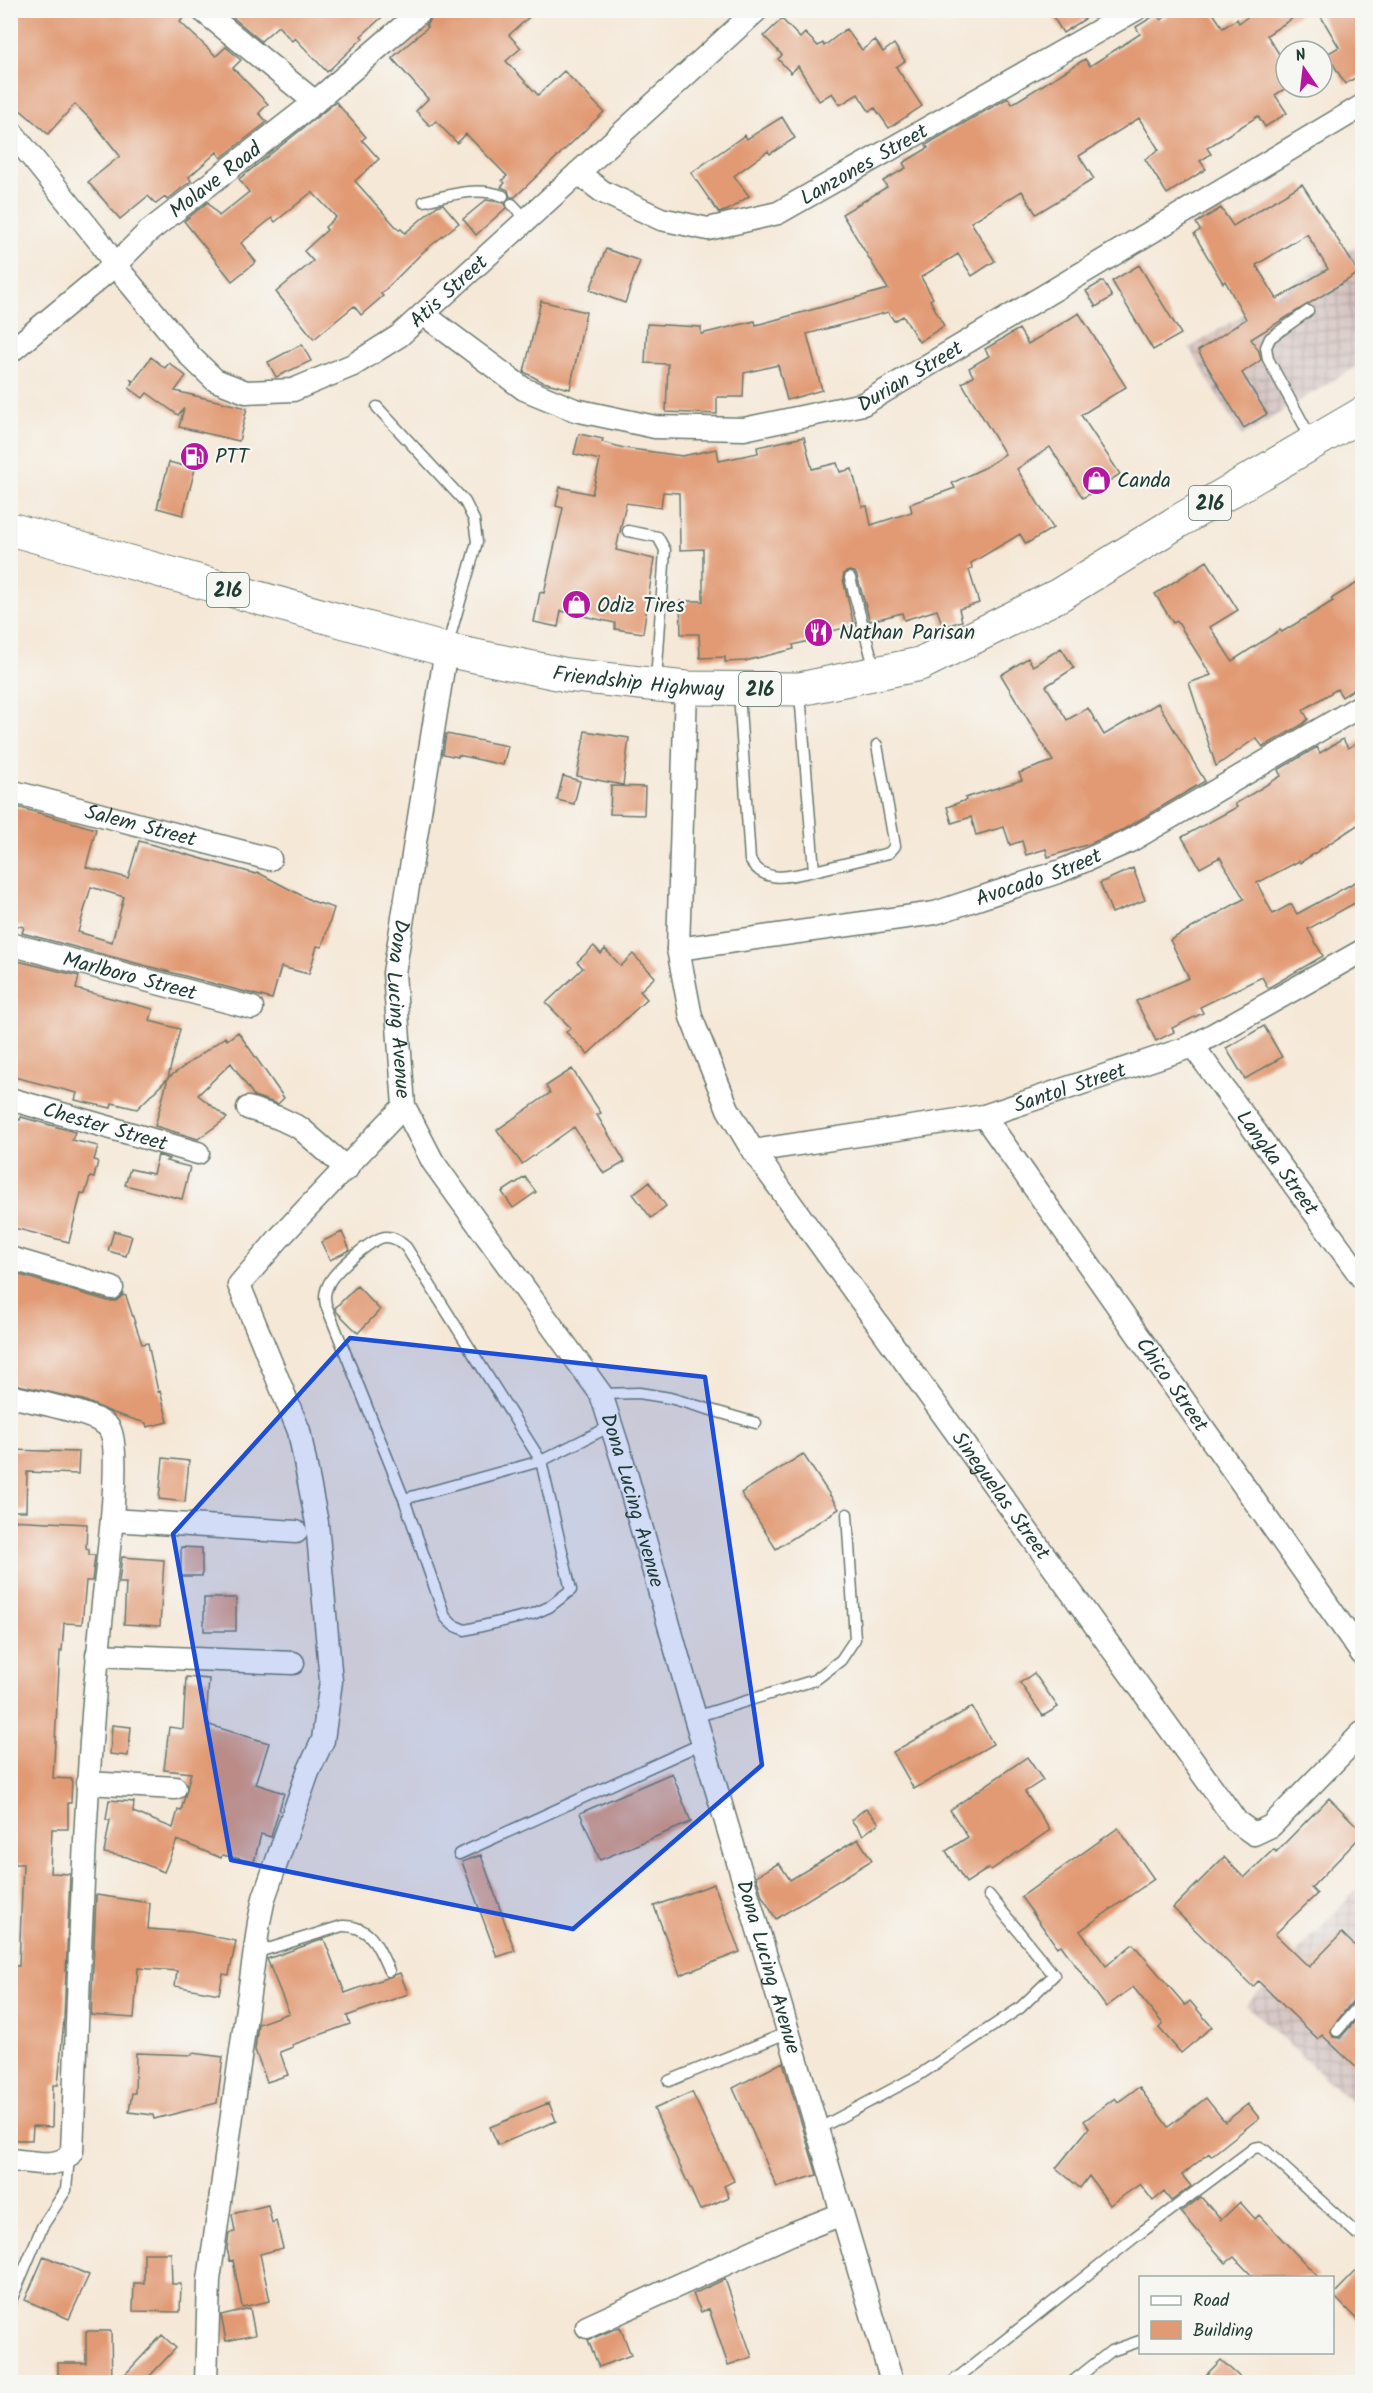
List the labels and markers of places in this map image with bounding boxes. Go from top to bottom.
fuel station icon: PTT [178,440,210,472]
place label: PTT [215,441,251,474]
shop icon: Canda [1080,464,1112,496]
place label: Canda [1117,465,1171,498]
shop icon: Odiz Tires [560,589,592,621]
place label: Odiz Tires [597,590,685,623]
restaurant icon: Nathan Parisan [802,616,834,648]
place label: Nathan Parisan [839,617,975,650]

